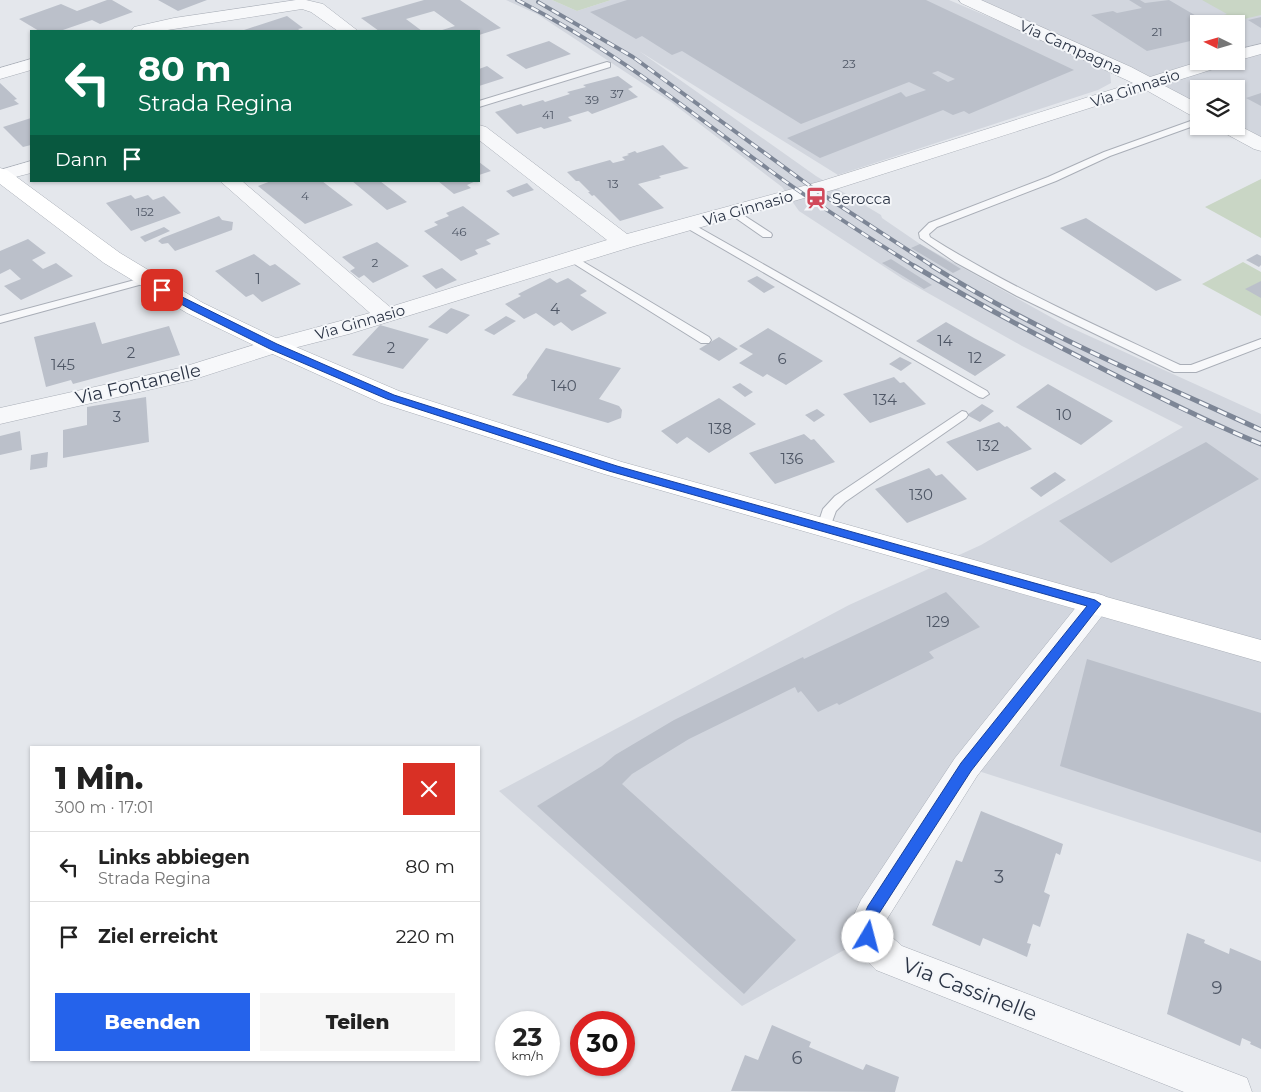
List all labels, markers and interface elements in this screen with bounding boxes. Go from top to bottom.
north arrow [1190,15,1245,70]
map controls [1190,15,1245,135]
street label: Via Campagna [1017,16,1125,78]
house number: 21 [1151,24,1163,39]
text: 80 m [138,47,232,90]
icon: left [55,50,120,115]
house number: 23 [842,56,856,71]
street label: Via Ginnasio [1088,65,1182,111]
button: layers [1190,80,1245,135]
house number: 37 [610,86,624,101]
text: Strada Regina [138,90,293,117]
house number: 39 [585,92,599,107]
house number: 41 [542,107,554,122]
icon: arrive [118,145,146,173]
text: Dann [55,148,108,171]
house number: 13 [607,176,619,191]
station icon: Serocca [803,185,829,211]
street label: Via Ginnasio [701,186,795,230]
house number: 4 [301,188,309,203]
place label: Serocca [832,189,891,208]
house number: 152 [136,204,154,219]
house number: 46 [451,224,467,239]
house number: 2 [372,255,379,270]
pin [141,269,183,311]
house number: 1 [255,269,261,288]
icon: arrive [148,276,176,304]
house number: 4 [550,299,560,318]
street label: Via Ginnasio [313,300,407,344]
house number: 14 [937,331,953,350]
house number: 2 [387,338,395,357]
house number: 2 [127,343,135,362]
house number: 12 [968,348,982,367]
house number: 6 [777,349,787,368]
house number: 145 [51,355,75,374]
street label: Via Fontanelle [73,359,203,409]
house number: 140 [551,376,577,395]
house number: 134 [873,390,897,409]
house number: 10 [1056,405,1072,424]
house number: 3 [113,407,121,426]
house number: 138 [708,419,732,438]
house number: 132 [977,436,999,455]
house number: 136 [780,449,804,468]
house number: 130 [909,485,933,504]
house number: 129 [926,612,950,631]
text: 1 Min. [55,760,143,797]
button: close [403,763,455,815]
text: 300 m · 17:01 [55,798,153,817]
text: Links abbiegen [98,846,250,869]
icon: left [55,853,83,881]
text: 80 m [405,855,455,878]
house number: 3 [994,866,1004,888]
text: Strada Regina [98,869,211,888]
position arrow [841,910,893,962]
icon: arrive [55,923,83,951]
text: Ziel erreicht [98,925,218,948]
text: 220 m [396,925,455,948]
street label: Via Cassinelle [899,952,1041,1026]
house number: 9 [1212,977,1223,999]
button: Beenden [55,993,250,1051]
button: Teilen [260,993,455,1051]
speed limit sign: 30 [570,1011,635,1076]
text: 23 [513,1022,542,1052]
house number: 6 [792,1047,803,1069]
text: km/h [511,1048,544,1063]

